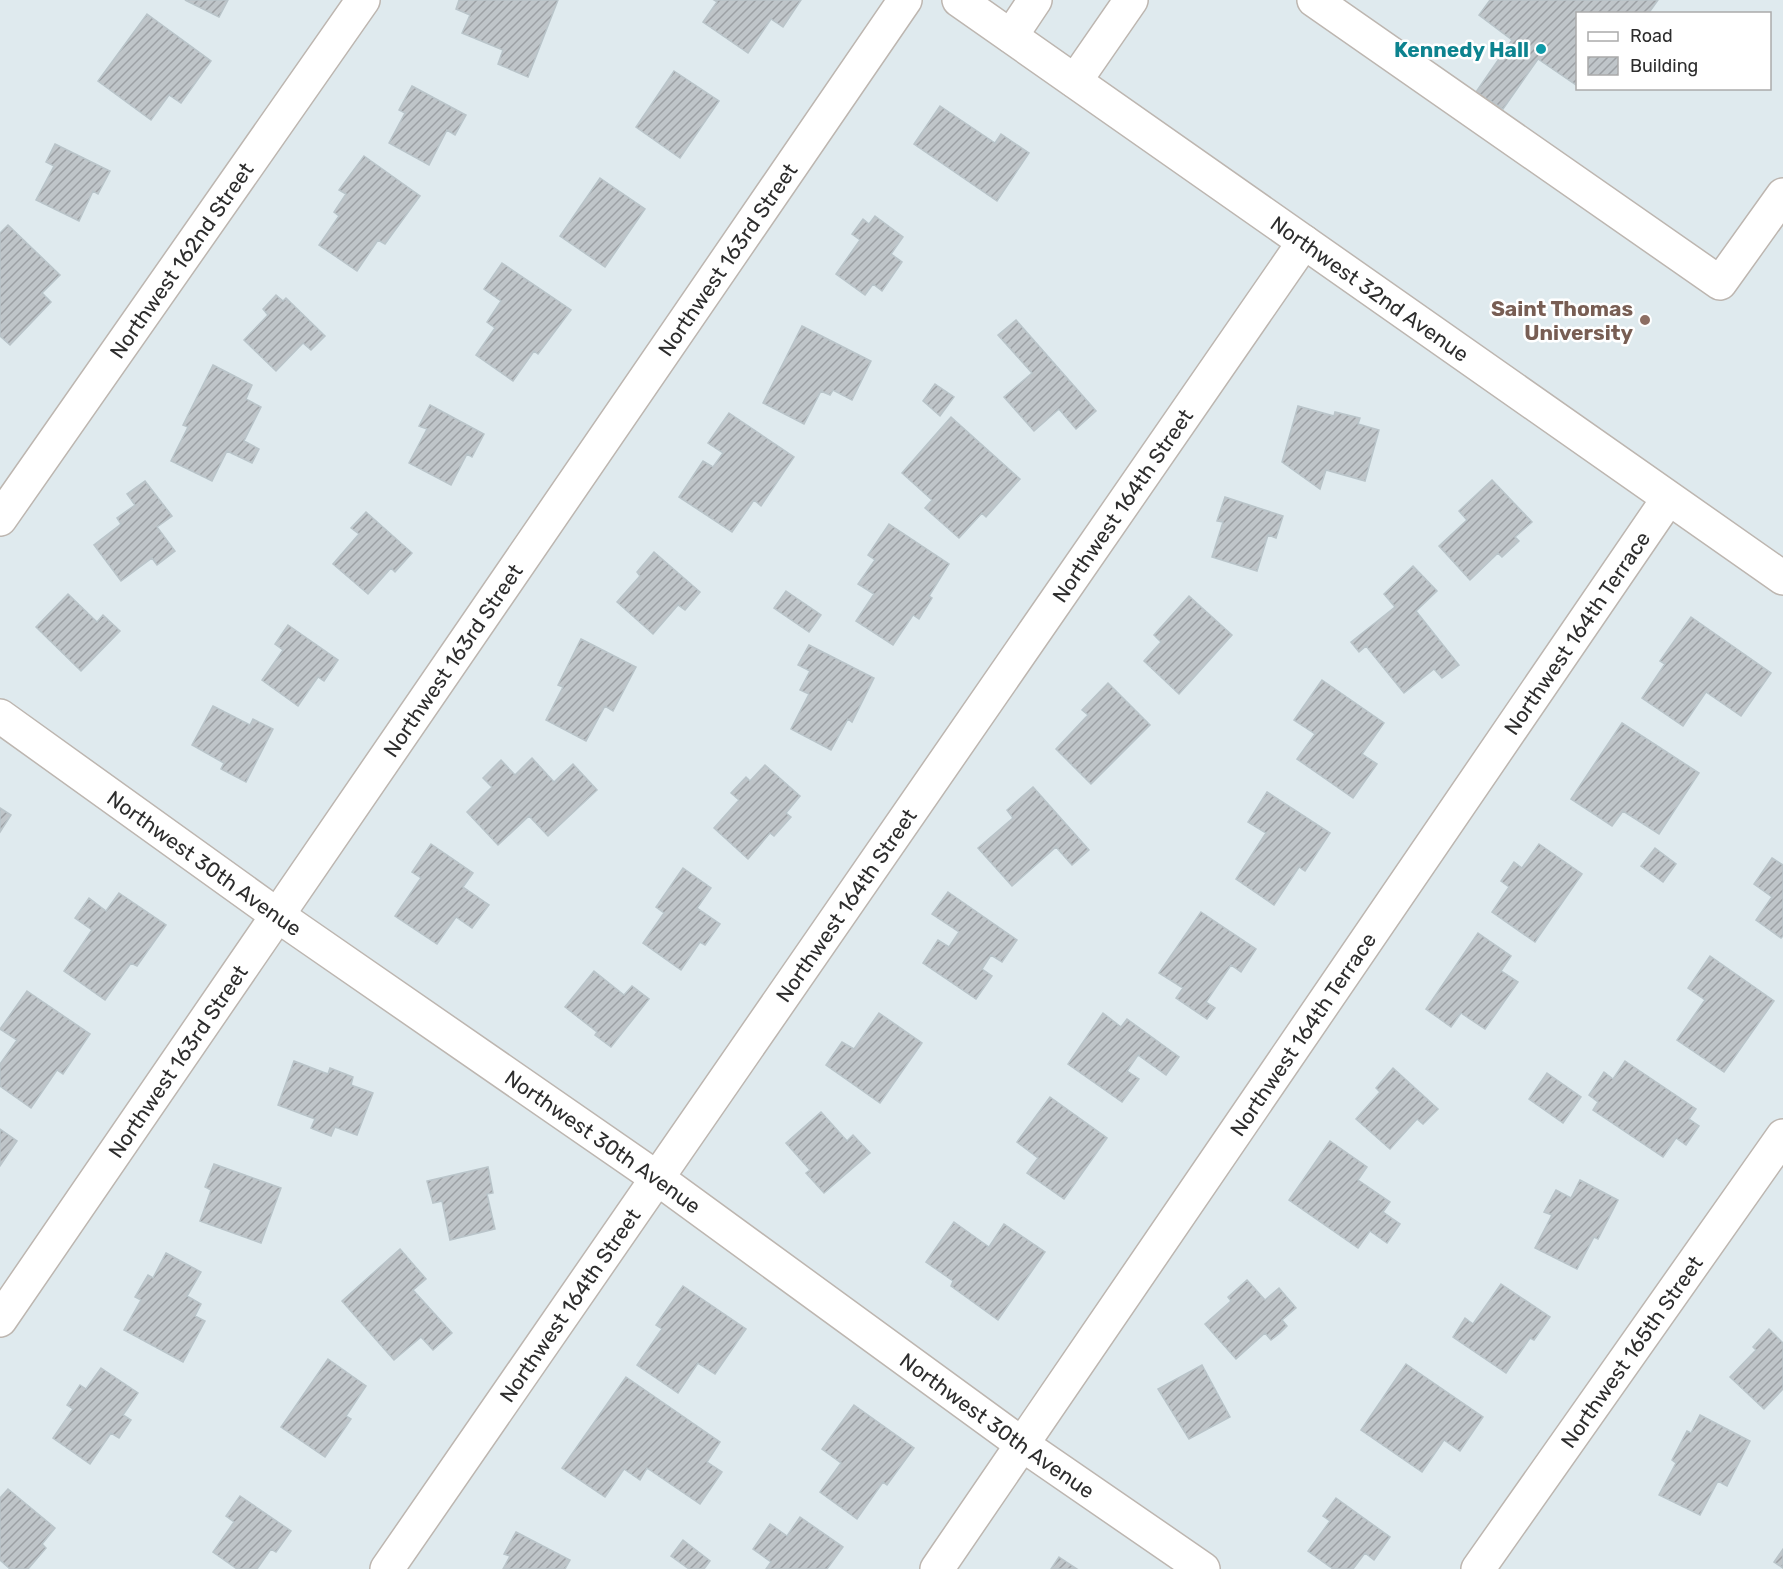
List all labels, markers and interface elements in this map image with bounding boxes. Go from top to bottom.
legend [1576,12,1771,90]
text: Road [1630,25,1673,47]
place label: Kennedy Hall [1394,37,1529,62]
marker: Kennedy Hall [1534,42,1548,56]
text: Building [1630,55,1698,77]
street label: Northwest 162nd Street [104,157,258,363]
street label: Northwest 163rd Street [652,158,802,361]
street label: Northwest 32nd Avenue [1266,210,1474,366]
place label: Saint Thomas University [1491,296,1633,345]
marker: Saint Thomas University [1638,313,1652,327]
street label: Northwest 164th Street [1047,404,1198,607]
street label: Northwest 164th Terrace [1498,526,1655,739]
street label: Northwest 163rd Street [377,559,527,761]
street label: Northwest 30th Avenue [103,785,307,941]
street label: Northwest 164th Street [770,804,921,1007]
street label: Northwest 164th Terrace [1224,927,1381,1140]
street label: Northwest 163rd Street [103,960,252,1162]
street label: Northwest 30th Avenue [500,1064,706,1218]
street label: Northwest 164th Street [494,1203,645,1406]
street label: Northwest 165th Street [1555,1251,1707,1452]
street label: Northwest 30th Avenue [895,1347,1100,1503]

